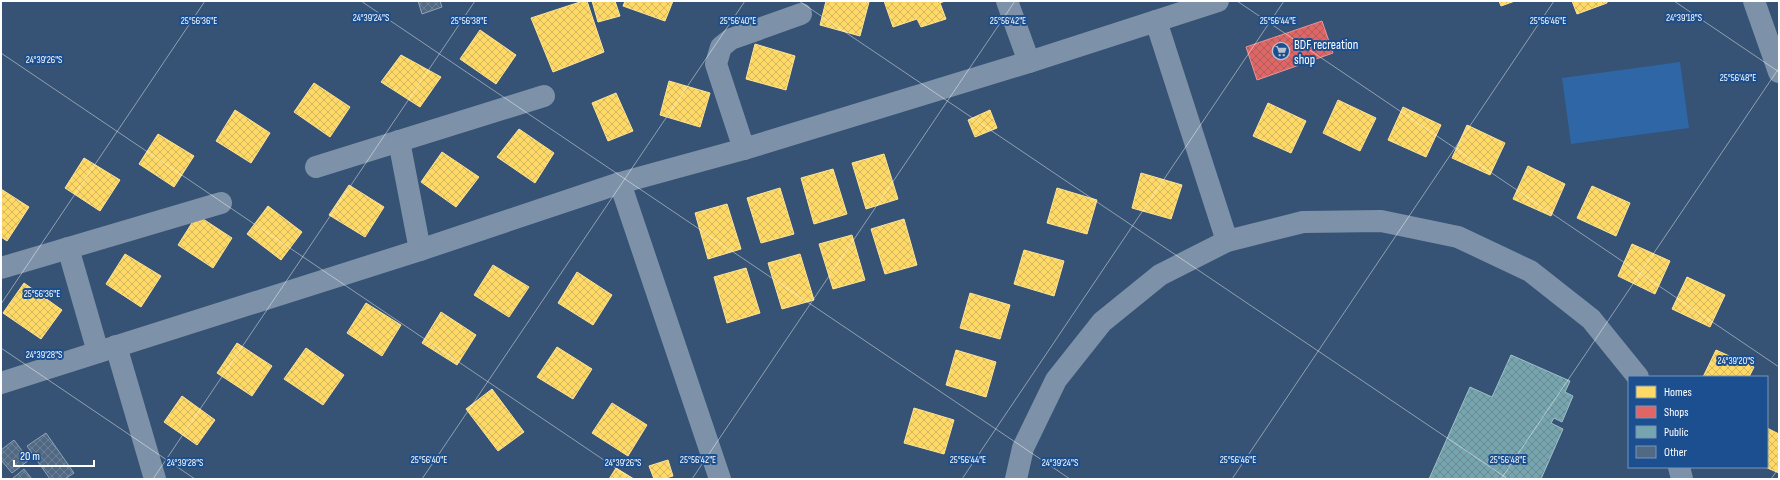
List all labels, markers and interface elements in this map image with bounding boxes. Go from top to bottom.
text: 24°39'24"S [353,12,389,24]
text: 24°39'18"S [1666,12,1702,24]
text: 25°56'36"E [181,15,217,27]
text: 25°56'38"E [451,15,487,27]
text: 25°56'40"E [720,15,756,27]
text: 25°56'42"E [990,15,1026,27]
text: 25°56'44"E [1260,15,1296,27]
text: 25°56'46"E [1530,15,1566,27]
place label: BDF recreation shop [1294,37,1358,68]
supermarket icon: BDF recreation shop [1271,41,1291,61]
text: 24°39'26"S [26,54,62,66]
text: 25°56'48"E [1720,72,1756,84]
text: 25°56'36"E [24,288,60,300]
text: 24°39'28"S [26,349,62,361]
text: 24°39'20"S [1718,355,1754,367]
legend [1628,376,1768,468]
text: Homes [1664,385,1692,400]
text: Shops [1664,405,1689,420]
text: Public [1664,425,1689,440]
scale bar [14,442,94,468]
text: Other [1664,445,1688,460]
text: 20 m [20,449,40,464]
text: 25°56'40"E [411,454,447,466]
text: 25°56'42"E [680,454,716,466]
text: 25°56'44"E [950,454,986,466]
text: 25°56'46"E [1220,454,1256,466]
text: 25°56'48"E [1490,454,1526,466]
text: 24°39'28"S [167,457,203,469]
text: 24°39'26"S [605,457,641,469]
text: 24°39'24"S [1042,457,1078,469]

